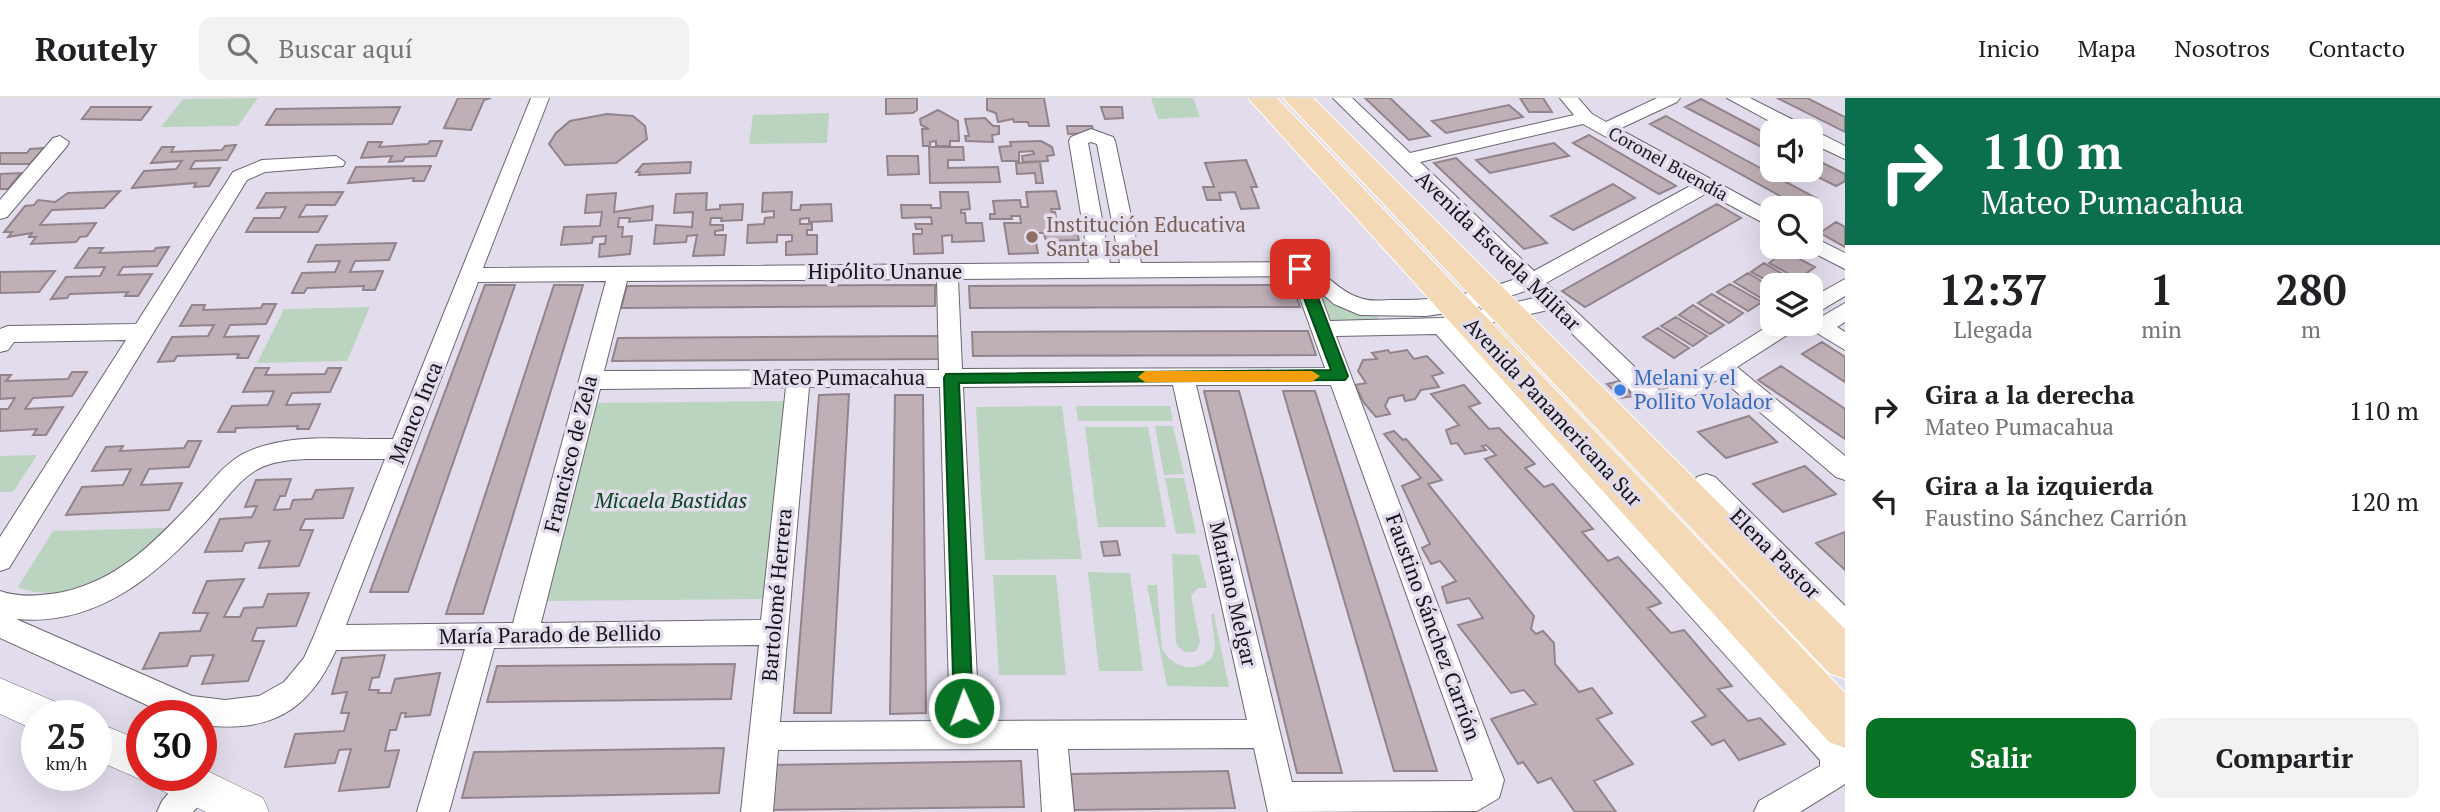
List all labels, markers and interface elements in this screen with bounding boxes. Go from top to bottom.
search box [199,17,689,80]
text: Routely [35,27,157,70]
icon: search [223,29,261,67]
text: Buscar aquí [279,31,412,65]
text: Inicio [1978,32,2040,64]
text: Mapa [2078,32,2136,64]
text: Nosotros [2174,32,2270,64]
text: Contacto [2308,32,2405,64]
text: 110 m [1981,118,2123,183]
map controls [1760,119,1823,336]
button: sound [1760,119,1823,182]
street label: Coronel Buendía [1604,120,1733,206]
icon: right [1866,126,1957,217]
street label: Avenida Escuela Militar [1410,164,1587,336]
text: Mateo Pumacahua [1981,181,2244,223]
button: search [1760,196,1823,259]
place label: Institución Educativa Santa Isabel [1046,210,1246,262]
marker: Institución Educativa Santa Isabel [1024,229,1040,245]
pin [1270,239,1330,299]
icon: arrive [1281,250,1319,288]
street label: Hipólito Unanue [808,257,962,285]
text: 12:37 [1939,261,2048,317]
text: 1 [2150,261,2173,317]
text: 280 [2275,261,2346,317]
button: layers [1760,273,1823,336]
street label: Avenida Panamericana Sur [1459,311,1649,512]
text: Llegada [1954,314,2033,345]
text: min [2141,314,2182,345]
text: m [2301,314,2321,345]
street label: Manco Inca [382,357,448,468]
street label: Mateo Pumacahua [753,363,926,391]
place label: Melani y el Pollito Volador [1634,363,1773,415]
street label: Francisco de Zela [537,372,603,535]
text: Gira a la derecha [1925,377,2135,411]
marker: Melani y el Pollito Volador [1612,382,1628,398]
icon: right [1866,391,1904,429]
text: 110 m [2349,393,2419,427]
text: Mateo Pumacahua [1925,411,2114,442]
text: Gira a la izquierda [1925,468,2153,502]
icon: left [1866,482,1904,520]
text: 120 m [2349,484,2419,518]
park label: Micaela Bastidas [594,486,747,514]
street label: Elena Pastor [1724,502,1827,605]
text: Faustino Sánchez Carrión [1925,502,2187,533]
street label: Bartolomé Herrera [754,507,798,683]
street label: Faustino Sánchez Carrión [1380,509,1488,744]
street label: Mariano Melgar [1204,519,1264,669]
street label: María Parado de Bellido [439,618,661,650]
position arrow [927,671,1001,745]
speed limit sign: 30 [126,700,217,791]
text: 25 [47,713,86,759]
button: Salir [1866,718,2136,798]
button: Compartir [2150,718,2419,798]
text: km/h [46,751,87,775]

